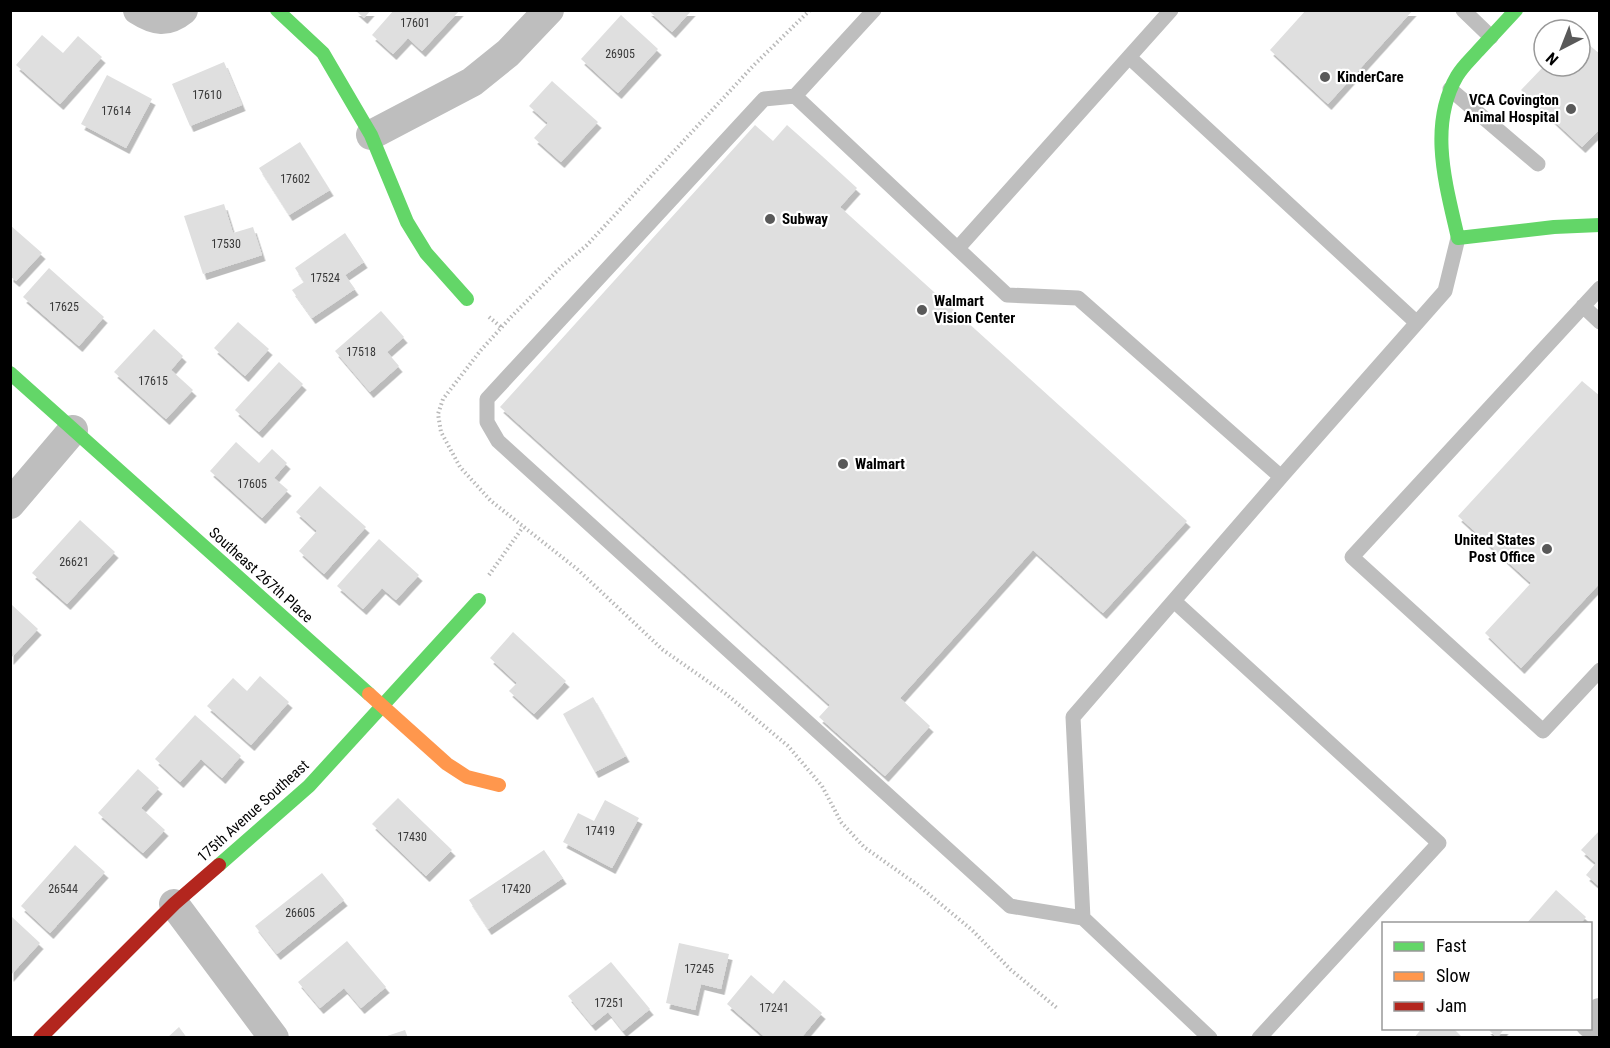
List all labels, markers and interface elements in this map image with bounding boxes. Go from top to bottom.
house number: 17601 [400,16,430,30]
north arrow [1532,18,1592,78]
house number: 26905 [605,47,635,61]
text: N [1542,48,1562,69]
place label: KinderCare [1337,68,1404,86]
marker: KinderCare [1318,70,1332,84]
house number: 17610 [192,88,222,102]
place label: VCA Covington Animal Hospital [1464,91,1559,126]
marker: VCA Covington Animal Hospital [1564,102,1578,116]
house number: 17614 [101,104,131,118]
house number: 17602 [280,172,310,186]
place label: Subway [782,210,828,228]
marker: Subway [763,212,777,226]
house number: 17530 [211,237,241,251]
house number: 17524 [310,271,340,285]
place label: Walmart Vision Center [934,292,1015,327]
house number: 17625 [49,300,79,314]
marker: Walmart Vision Center [915,303,929,317]
house number: 17518 [346,345,376,359]
house number: 17615 [138,374,168,388]
place label: Walmart [855,455,905,473]
marker: Walmart [836,457,850,471]
house number: 17605 [237,477,267,491]
street label: Southeast 267th Place [205,524,317,626]
place label: United States Post Office [1454,531,1535,566]
marker: United States Post Office [1540,542,1554,556]
house number: 26621 [59,555,89,569]
street label: 175th Avenue Southeast [194,756,312,866]
house number: 17419 [585,824,615,838]
house number: 17430 [397,830,427,844]
house number: 26544 [48,882,78,896]
house number: 17420 [501,882,531,896]
house number: 26605 [285,906,315,920]
legend [1382,922,1592,1030]
text: Fast [1436,935,1467,956]
house number: 17245 [684,962,714,976]
text: Slow [1436,965,1471,986]
text: Jam [1436,995,1467,1016]
house number: 17251 [594,996,624,1010]
house number: 17241 [759,1001,789,1015]

